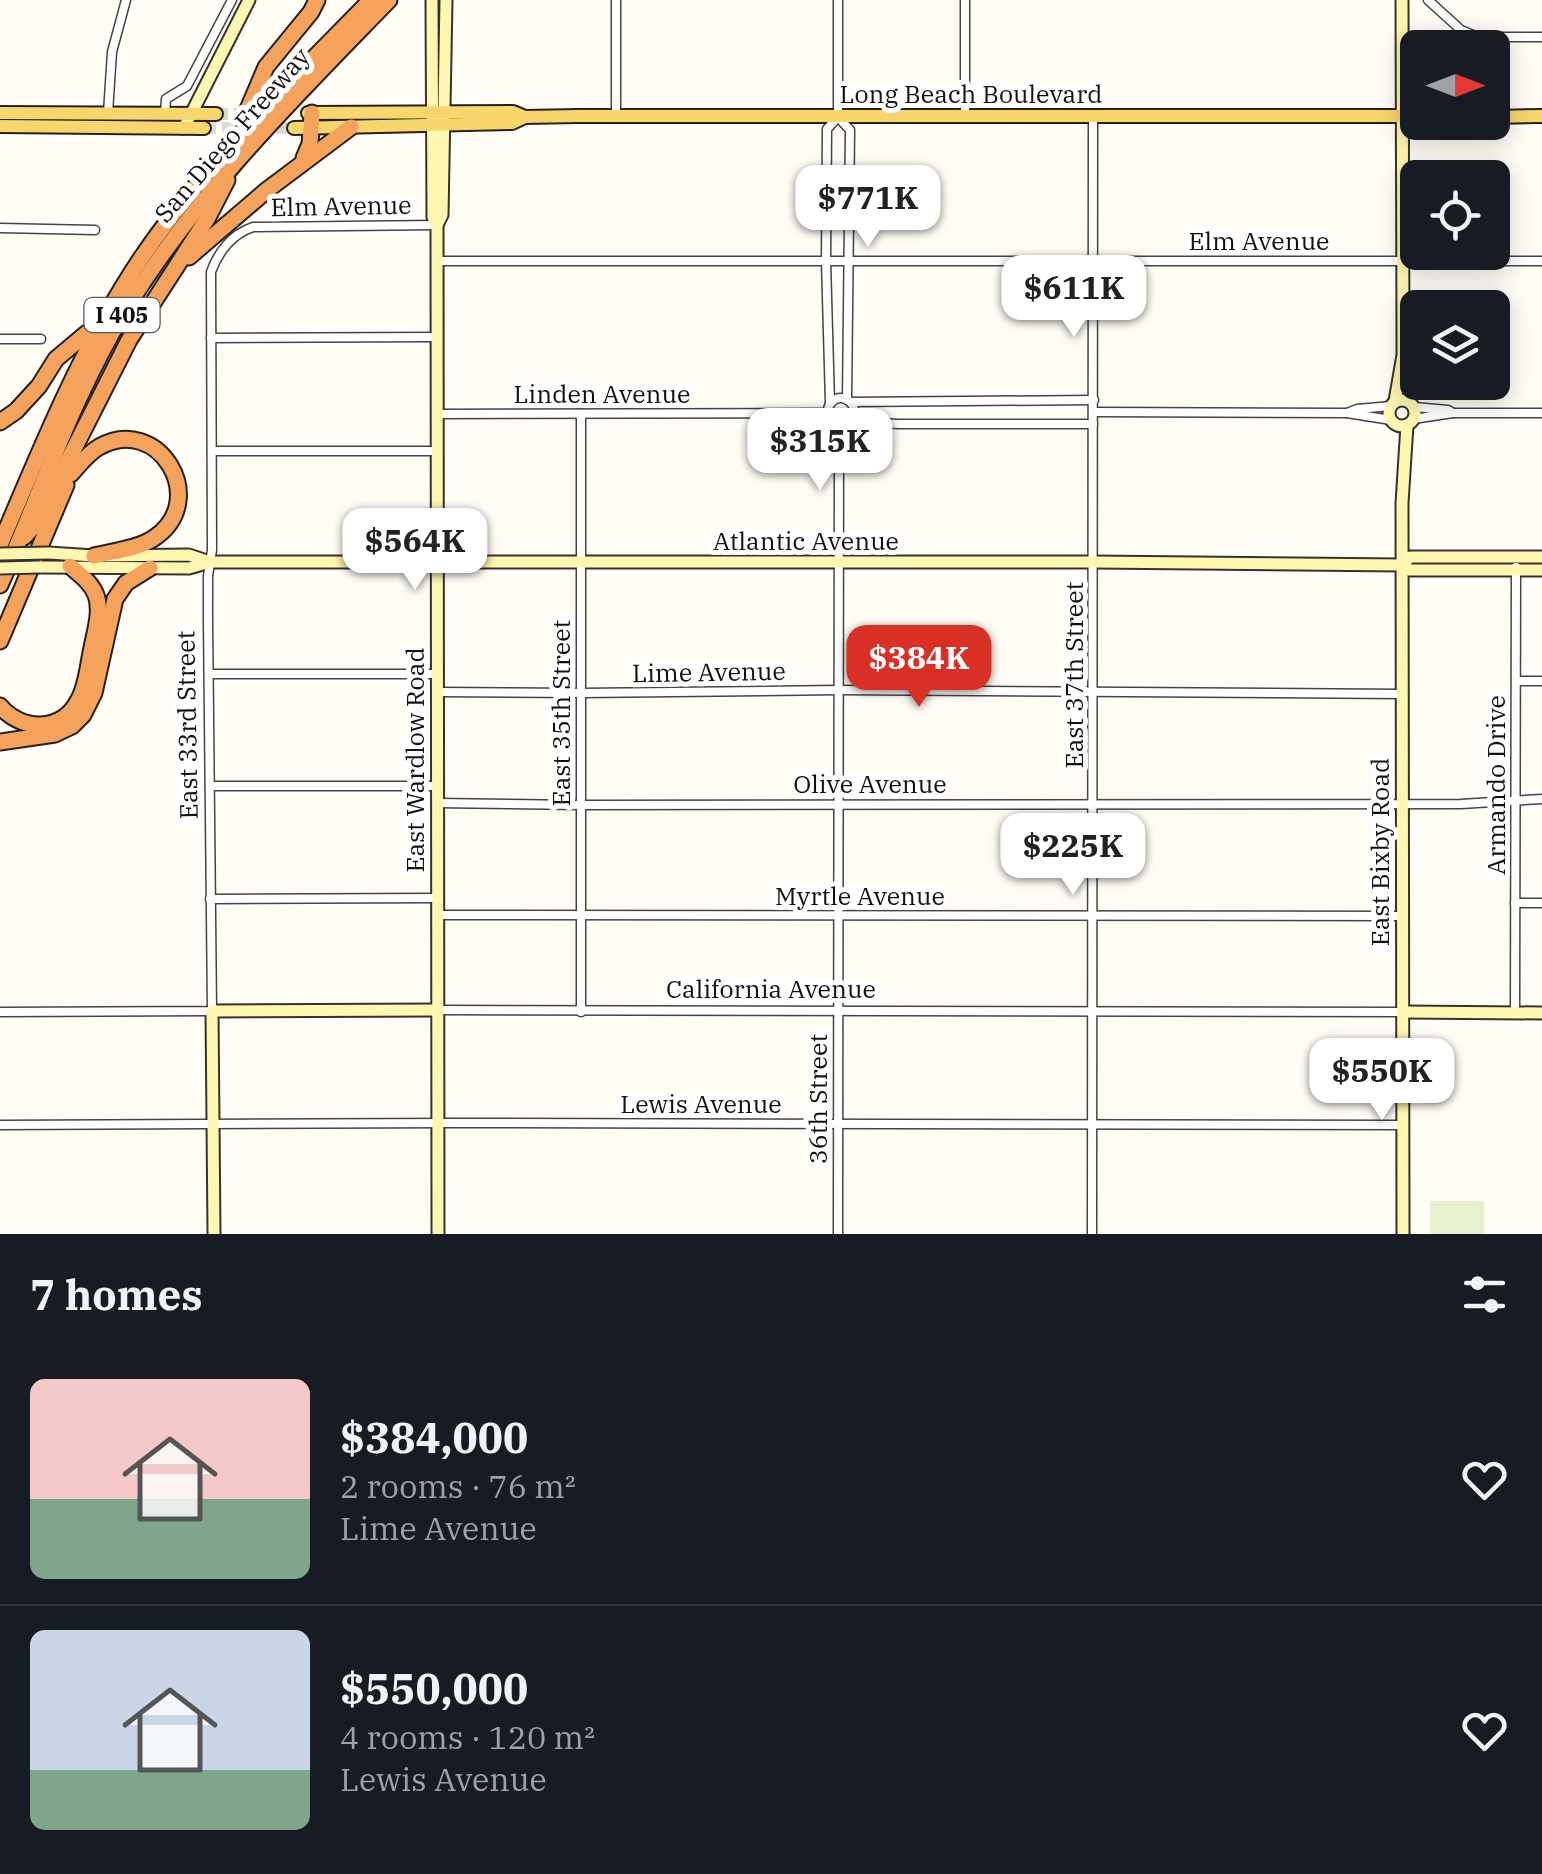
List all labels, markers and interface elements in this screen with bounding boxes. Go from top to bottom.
north arrow [1400,30,1510,140]
map controls [1400,30,1510,400]
street label: San Diego Freeway [147,40,317,229]
street label: Long Beach Boulevard [840,77,1102,110]
button: locate [1400,160,1510,270]
pin: $771K [798,165,938,250]
text: $771K [817,176,919,218]
street label: Elm Avenue [270,188,412,223]
street label: Elm Avenue [1188,224,1330,257]
pin: $611K [1004,255,1144,340]
text: $611K [1023,266,1125,308]
button: layers [1400,290,1510,400]
road number: I 405 [84,298,160,332]
street label: Linden Avenue [514,377,690,410]
pin: $315K [750,408,890,493]
text: $315K [769,419,871,461]
pin: $564K [345,508,485,593]
text: $564K [364,519,466,561]
street label: Atlantic Avenue [713,524,899,557]
street label: East 37th Street [1057,581,1090,768]
street label: East 35th Street [544,619,577,806]
pin: $384K [849,625,989,710]
street label: East 33rd Street [168,630,205,820]
text: $384K [868,636,970,678]
street label: East Wardlow Road [398,647,431,873]
street label: Lime Avenue [632,654,786,689]
street label: Armando Drive [1479,695,1512,875]
street label: East Bixby Road [1363,758,1396,946]
street label: Olive Avenue [793,767,947,800]
pin: $225K [1003,813,1143,898]
text: $225K [1022,824,1124,866]
street label: Myrtle Avenue [775,879,945,912]
street label: California Avenue [666,972,876,1005]
street label: 36th Street [801,1034,834,1164]
pin: $550K [1312,1038,1452,1123]
text: $550K [1331,1049,1433,1091]
street label: Lewis Avenue [620,1087,782,1120]
text: 7 homes [30,1267,203,1322]
icon: filters [1457,1267,1512,1322]
text: $384,000 [340,1410,528,1465]
icon: home [110,1419,230,1539]
icon: heart [1457,1452,1512,1507]
text: 2 rooms · 76 m² [340,1465,576,1507]
text: Lime Avenue [340,1507,537,1549]
text: $550,000 [340,1661,528,1716]
icon: home [110,1670,230,1790]
icon: heart [1457,1703,1512,1758]
text: 4 rooms · 120 m² [340,1716,595,1758]
text: Lewis Avenue [340,1758,547,1800]

